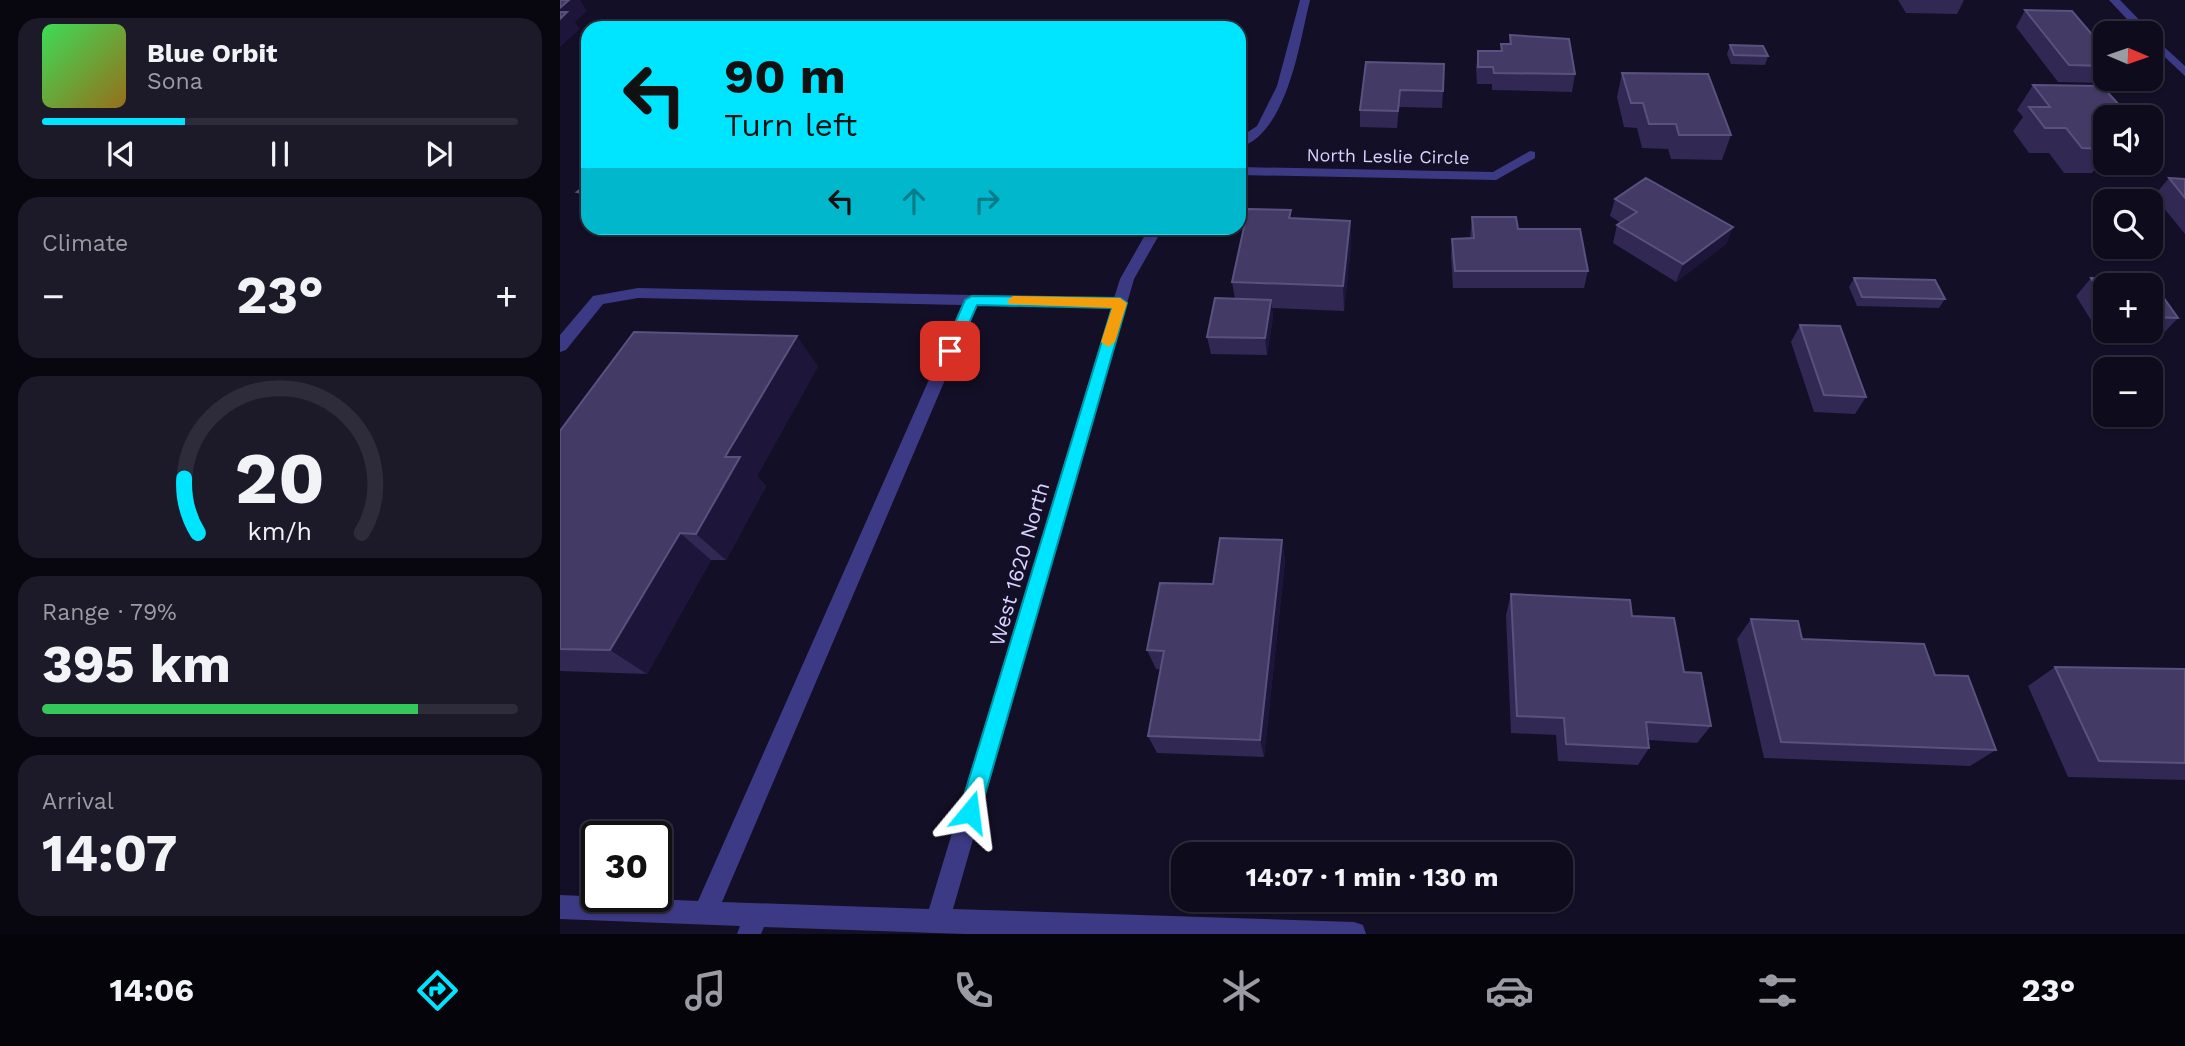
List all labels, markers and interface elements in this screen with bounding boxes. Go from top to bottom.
north arrow [2093,21,2163,91]
map controls [2093,21,2163,427]
text: Blue Orbit [147,38,277,68]
text: 90 m [724,47,846,105]
icon: left [609,49,700,140]
text: Sona [147,68,203,95]
button: sound [2093,105,2163,175]
text: Turn left [724,106,857,144]
icon: previous [102,135,140,173]
icon: pause [261,135,299,173]
icon: next [420,135,458,173]
street label: North Leslie Circle [1306,144,1470,168]
icon: left [822,182,860,220]
icon: ahead [895,182,933,220]
icon: right [968,182,1006,220]
button: search [2093,189,2163,259]
text: Climate [42,230,128,257]
text: 23° [236,265,324,326]
button: + [2093,273,2163,343]
text: − [42,274,65,318]
text: + [495,274,518,318]
pin [920,321,980,381]
icon: arrive [931,332,969,370]
button: − [2093,357,2163,427]
text: 20 [235,435,325,521]
street label: West 1620 North [984,479,1054,649]
text: km/h [248,517,312,546]
text: Range · 79% [42,599,177,626]
text: 395 km [42,634,231,695]
position arrow [933,775,1007,849]
text: Arrival [42,788,114,815]
speed limit sign: 30 [581,821,672,912]
text: 14:07 [42,823,177,884]
text: 14:07 · 1 min · 130 m [1246,862,1498,892]
icon: directions [413,966,462,1015]
icon: music [681,966,730,1015]
icon: phone [949,966,998,1015]
icon: climate [1217,966,1266,1015]
icon: car [1485,966,1534,1015]
icon: filters [1753,966,1802,1015]
text: 14:06 [110,971,194,1009]
text: 23° [2022,971,2075,1009]

